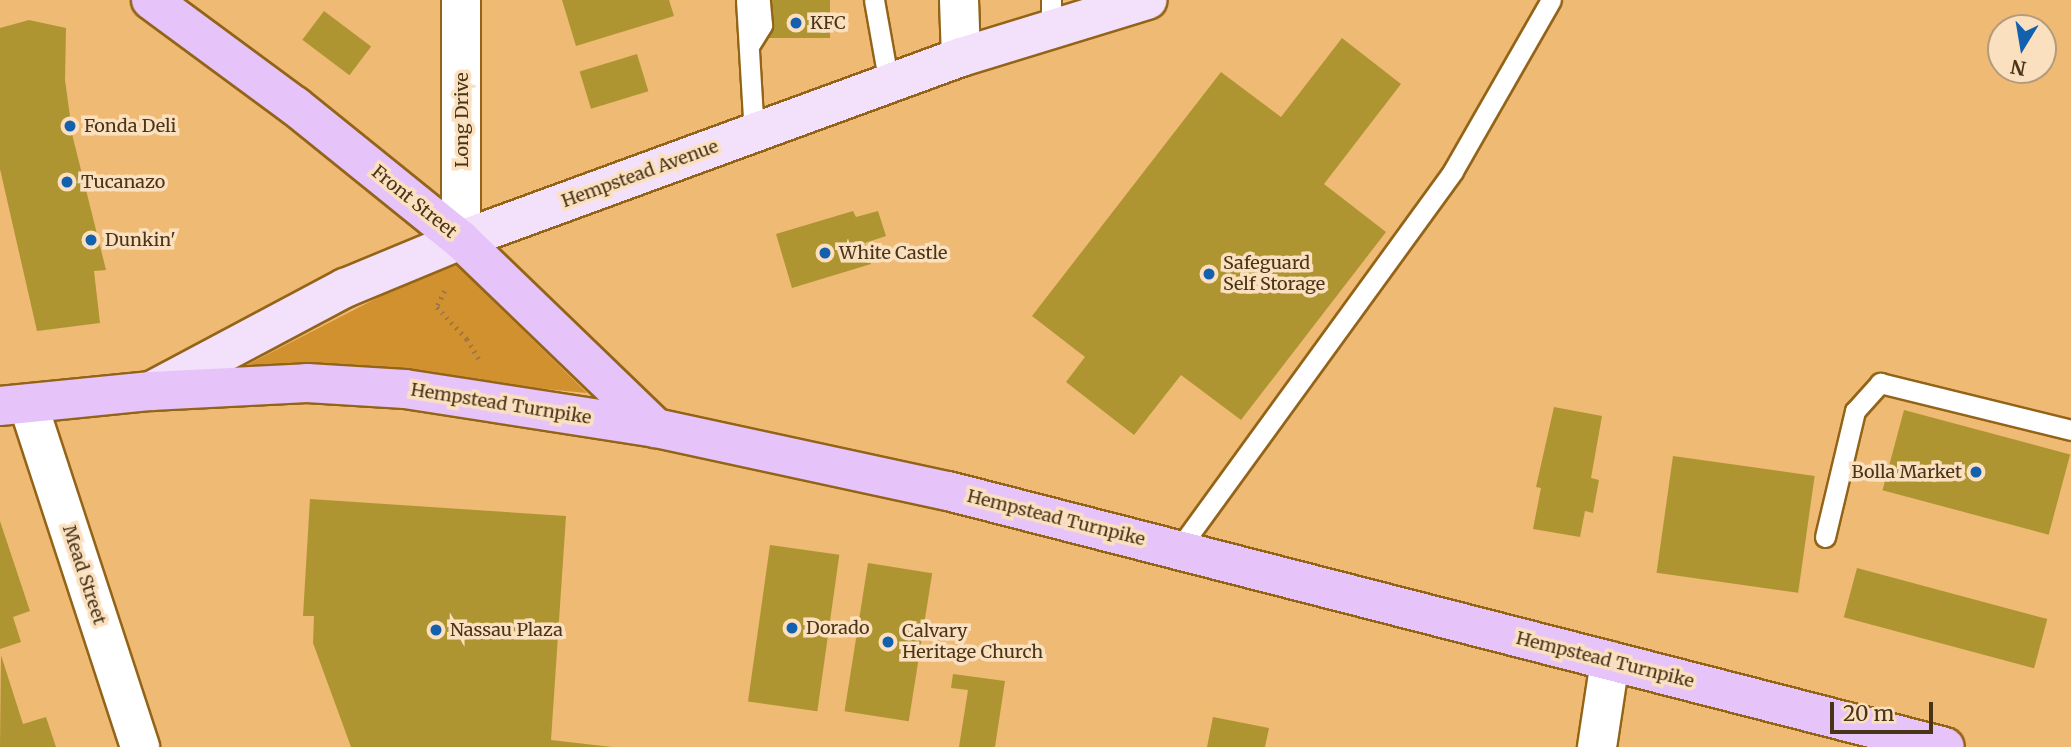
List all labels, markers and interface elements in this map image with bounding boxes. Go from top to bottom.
place label: KFC [810,12,846,34]
north arrow [1987,14,2057,84]
marker: KFC [788,15,804,31]
text: N [2009,54,2028,81]
street label: Long Drive [451,72,473,168]
place label: Fonda Deli [84,115,176,137]
marker: Fonda Deli [62,118,78,134]
street label: Hempstead Avenue [559,136,721,212]
street label: Front Street [367,161,461,243]
place label: Tucanazo [81,171,165,193]
marker: Tucanazo [59,174,75,190]
place label: Dunkin' [105,229,176,251]
marker: Dunkin' [83,232,99,248]
place label: White Castle [839,242,947,264]
marker: White Castle [817,245,833,261]
place label: Safeguard Self Storage [1223,253,1325,296]
marker: Safeguard Self Storage [1201,266,1217,282]
street label: Hempstead Turnpike [409,379,593,429]
place label: Bolla Market [1852,461,1962,483]
marker: Bolla Market [1968,464,1984,480]
street label: Hempstead Turnpike [965,485,1147,551]
street label: Mead Street [58,523,110,627]
place label: Dorado [806,617,869,639]
place label: Nassau Plaza [450,619,563,641]
marker: Dorado [784,620,800,636]
place label: Calvary Heritage Church [902,621,1043,664]
marker: Nassau Plaza [428,622,444,638]
street label: Hempstead Turnpike [1514,627,1696,693]
marker: Calvary Heritage Church [880,634,896,650]
scale bar [1833,688,1936,732]
text: 20 m [1843,700,1894,727]

